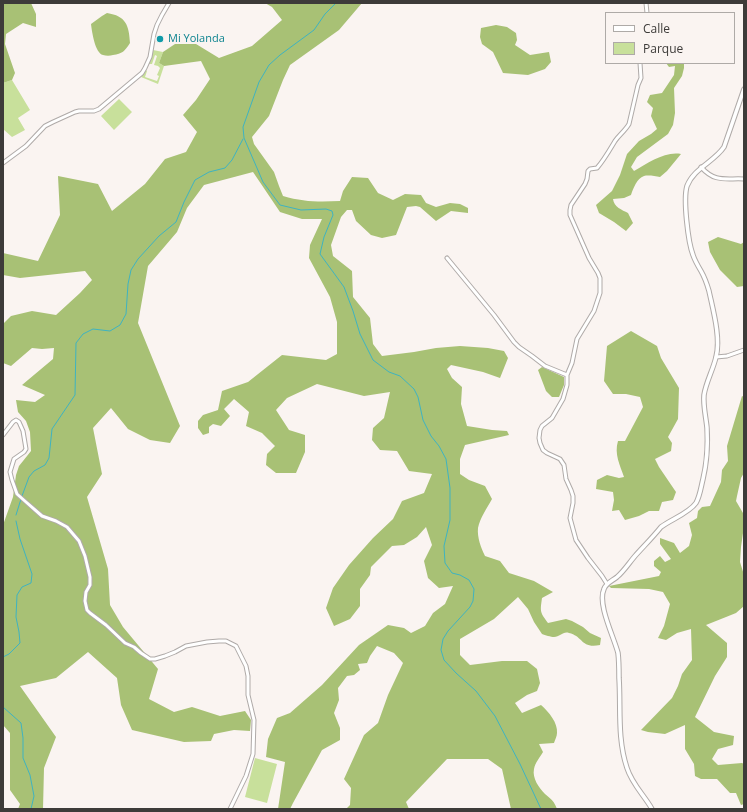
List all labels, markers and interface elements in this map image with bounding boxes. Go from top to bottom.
legend [605,12,735,64]
text: Calle [643,20,670,37]
place label: Mi Yolanda [168,32,225,46]
marker: Mi Yolanda [155,34,165,44]
text: Parque [643,40,683,57]

